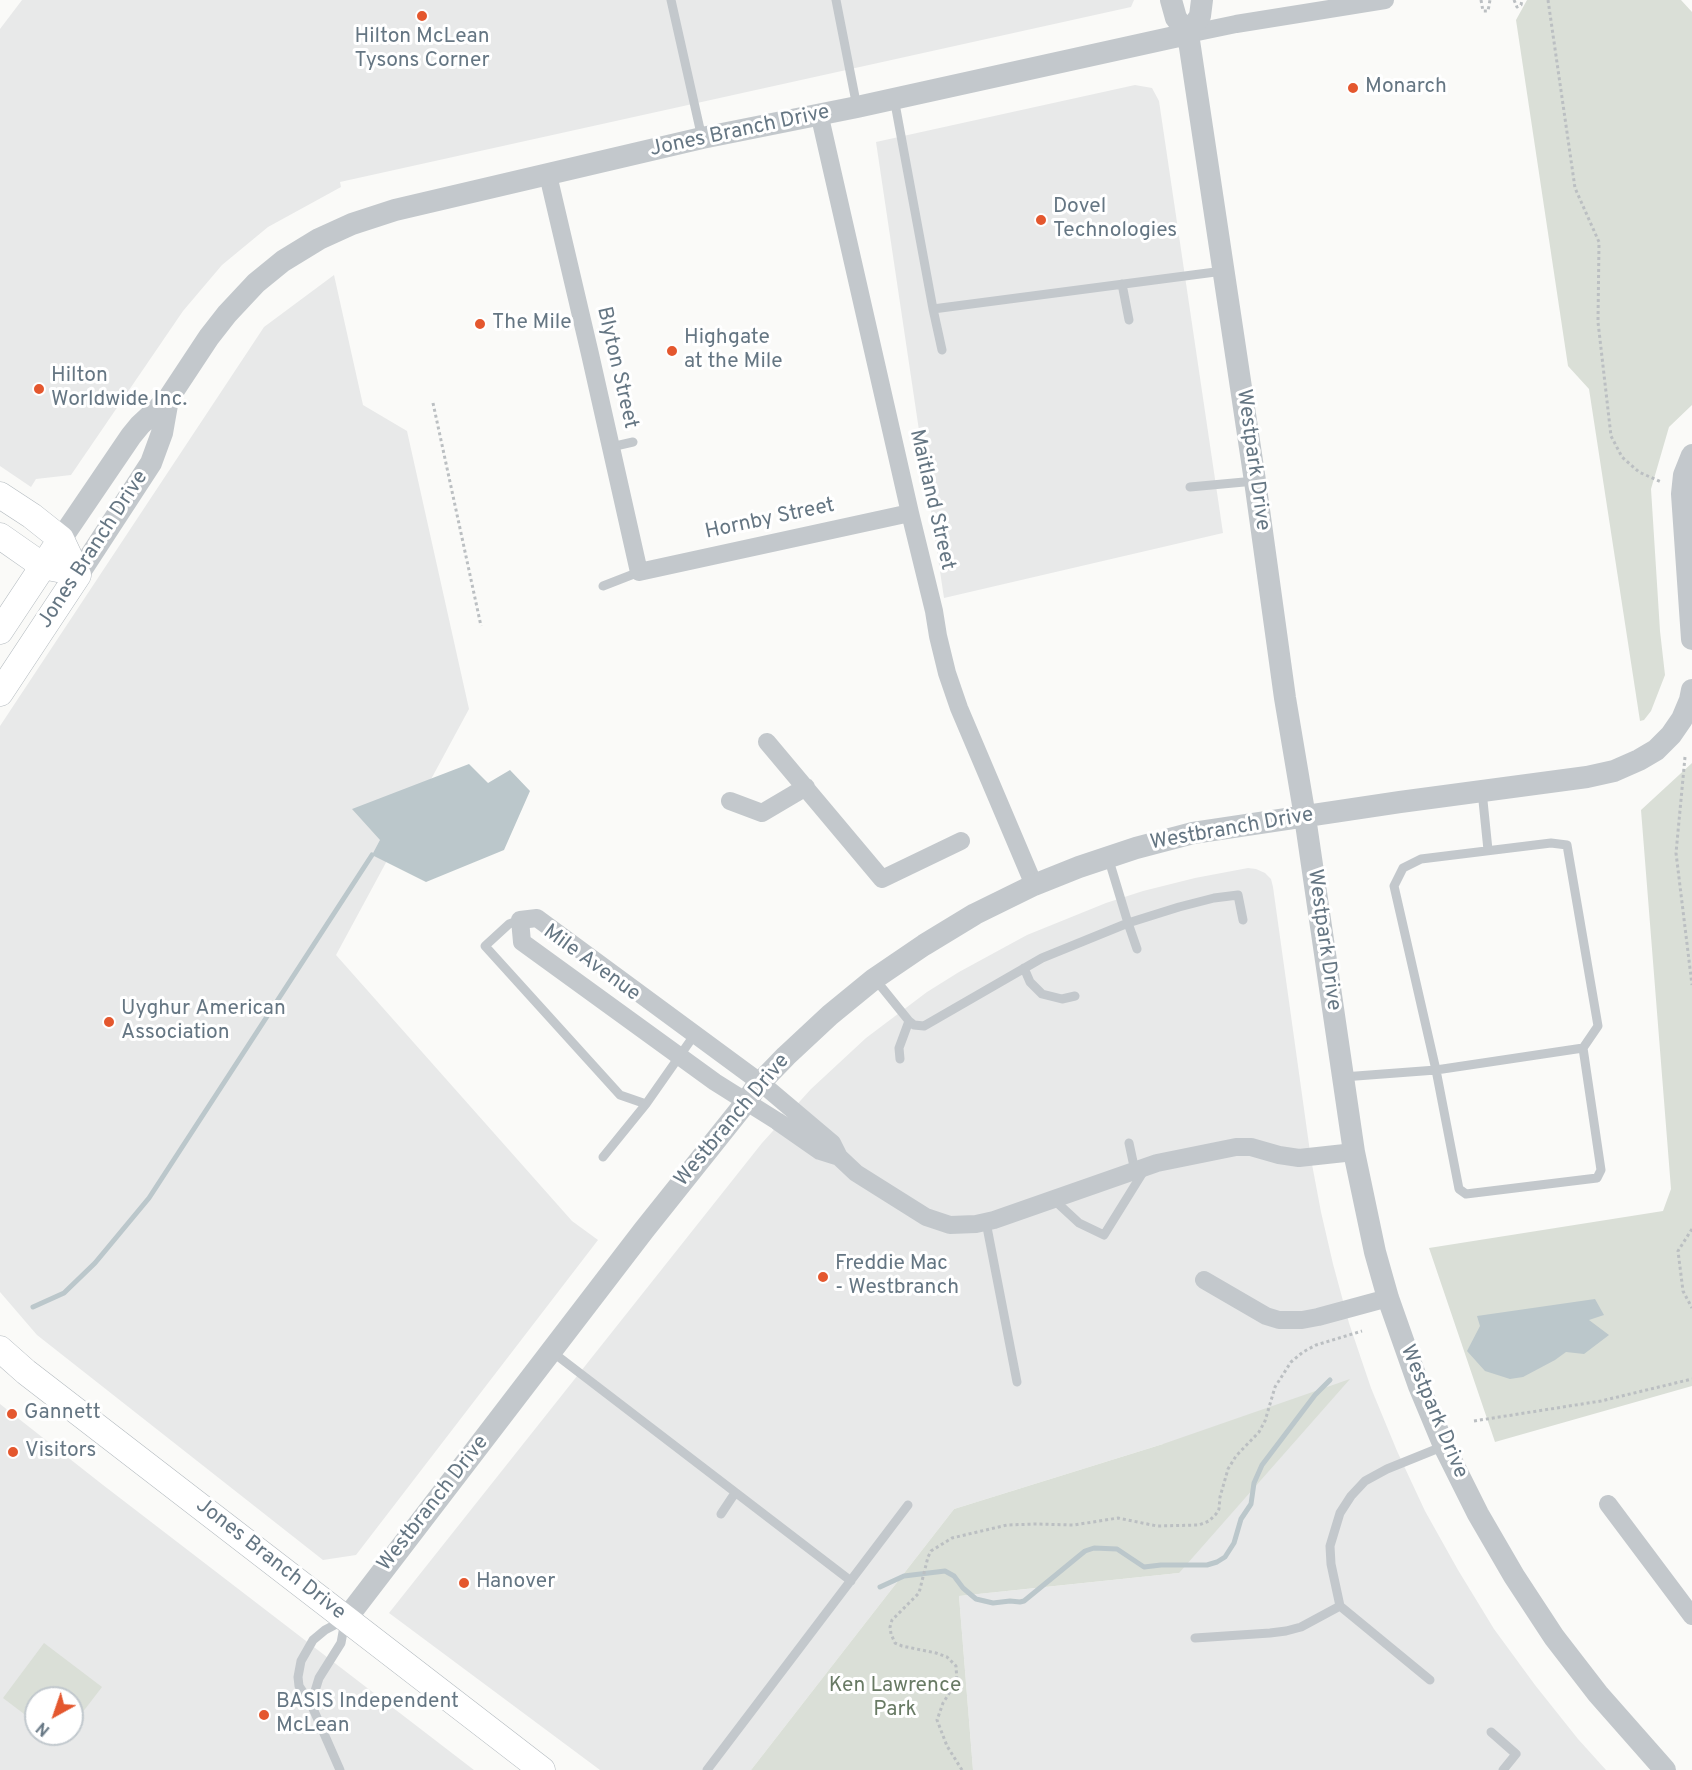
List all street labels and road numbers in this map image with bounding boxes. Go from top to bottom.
street label: Jones Branch Drive [648,101,832,163]
street label: Blyton Street [590,305,642,431]
street label: Westpark Drive [1230,388,1274,532]
street label: Maitland Street [903,427,959,573]
street label: Jones Branch Drive [34,466,154,634]
street label: Hornby Street [703,494,837,546]
street label: Westbranch Drive [1148,803,1316,857]
street label: Westpark Drive [1301,868,1345,1012]
street label: Mile Avenue [537,920,645,1008]
street label: Westbranch Drive [670,1050,796,1192]
street label: Westpark Drive [1394,1342,1472,1482]
street label: Westbranch Drive [373,1431,495,1577]
street label: Jones Branch Drive [190,1494,350,1626]

